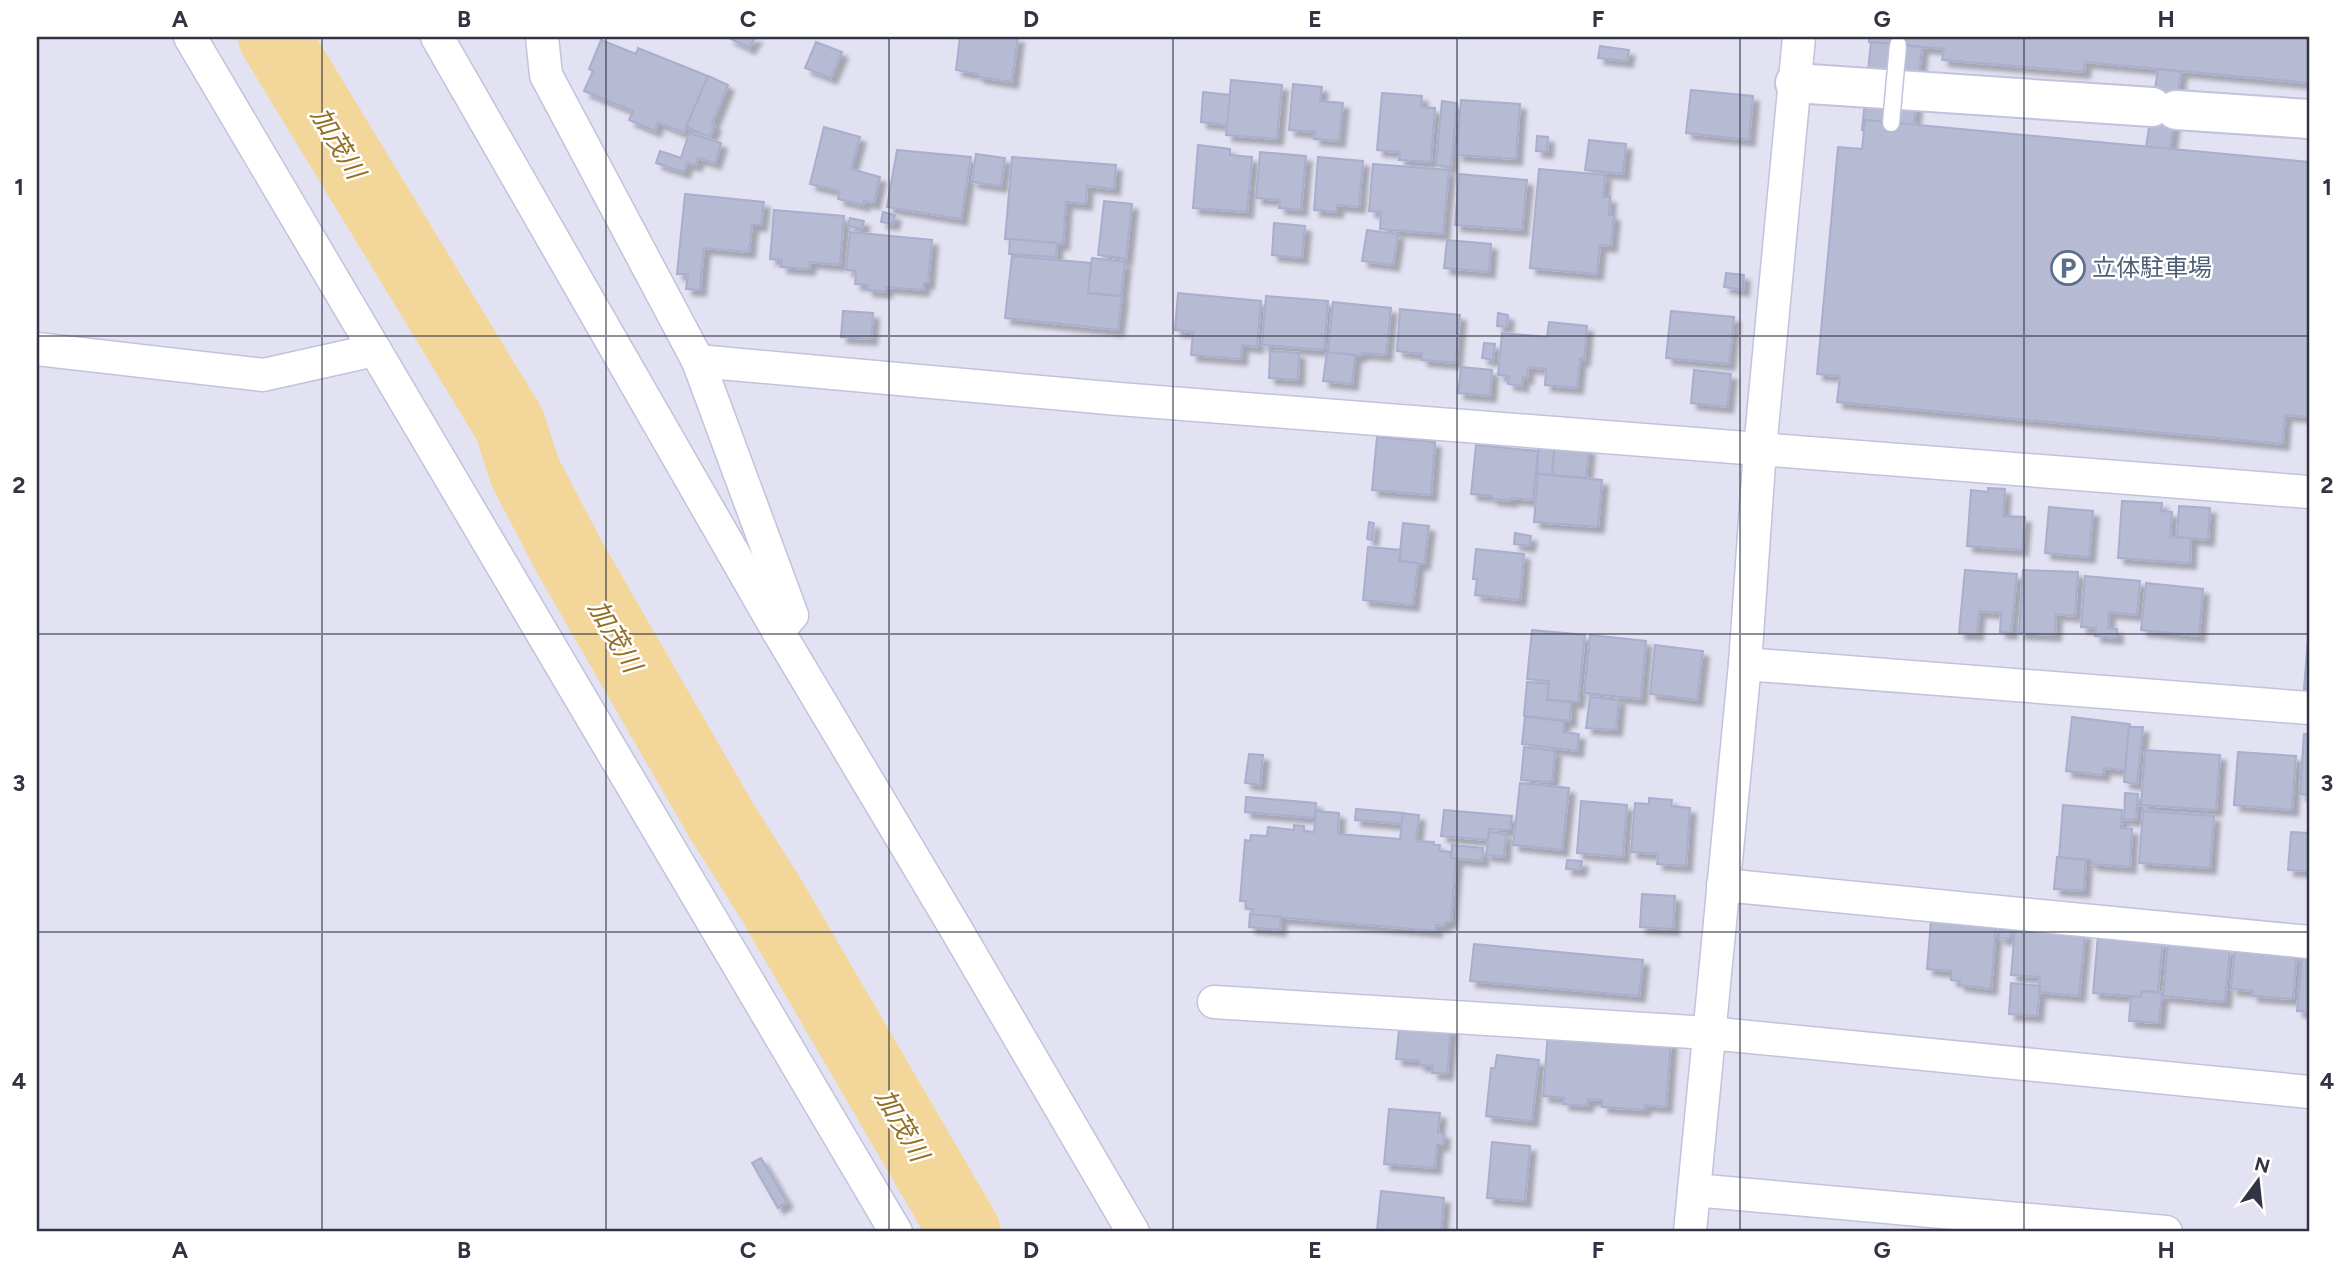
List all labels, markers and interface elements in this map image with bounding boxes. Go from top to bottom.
text: A [172,5,189,33]
text: B [457,5,471,33]
text: C [740,5,757,33]
text: D [1023,5,1039,33]
text: E [1308,5,1322,33]
text: F [1592,5,1605,33]
text: G [1873,5,1891,33]
text: H [2157,5,2175,33]
water label: 加茂川 [304,101,373,187]
text: 1 [14,173,24,201]
text: 1 [2322,173,2332,201]
parking icon: 立体駐車場 [2049,249,2087,287]
place label: 立体駐車場 [2092,253,2212,282]
text: 2 [12,471,26,499]
text: 2 [2320,471,2334,499]
water label: 加茂川 [582,594,650,680]
text: 3 [13,769,25,797]
text: 3 [2321,769,2333,797]
text: 4 [12,1067,26,1095]
text: 4 [2320,1067,2334,1095]
water label: 加茂川 [869,1083,937,1169]
north arrow [2224,1146,2294,1216]
text: N [2252,1152,2272,1178]
text: A [172,1236,189,1264]
text: B [457,1236,471,1264]
text: C [740,1236,757,1264]
text: D [1023,1236,1039,1264]
text: E [1308,1236,1322,1264]
text: F [1592,1236,1605,1264]
text: G [1873,1236,1891,1264]
text: H [2157,1236,2175,1264]

